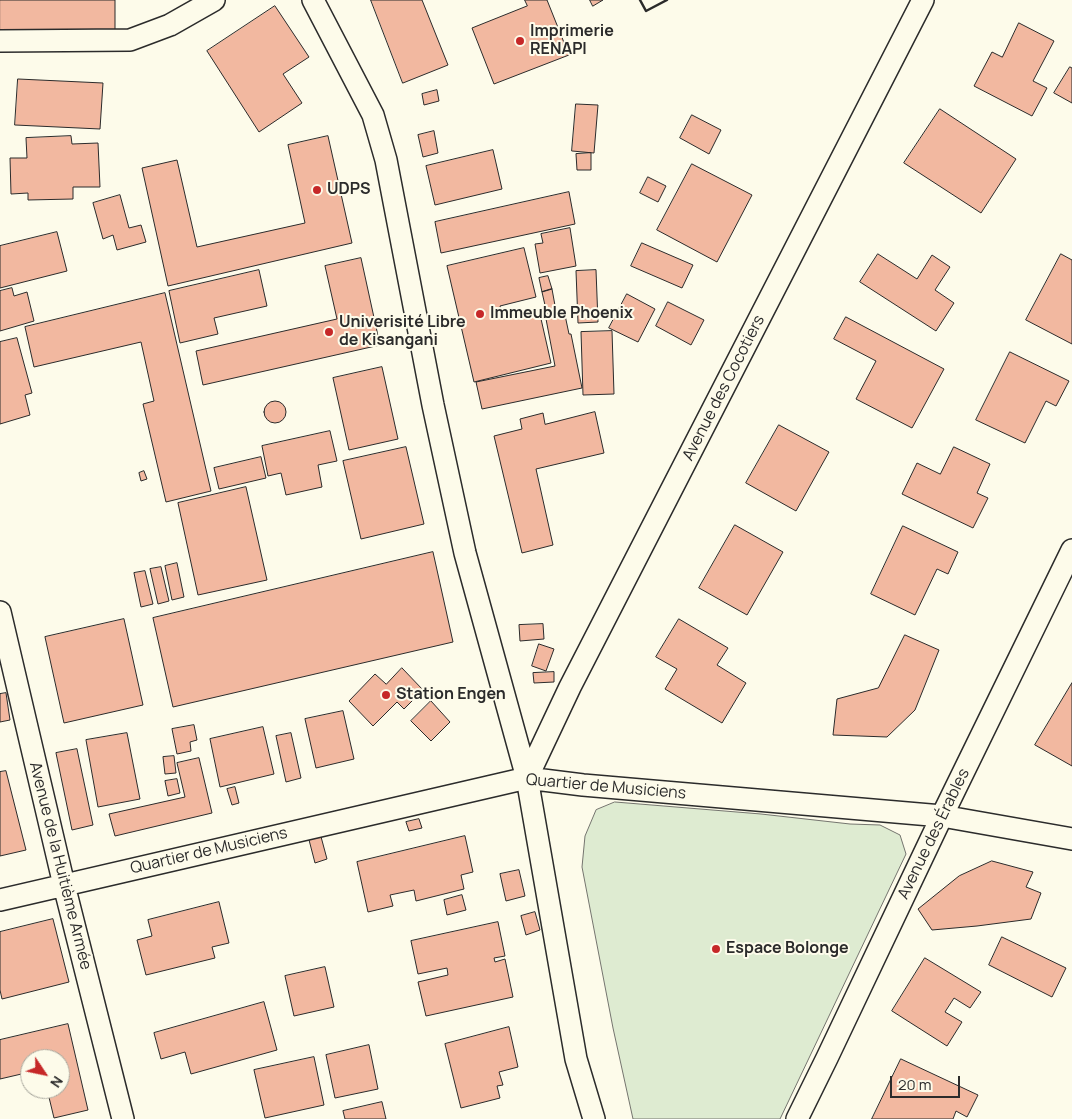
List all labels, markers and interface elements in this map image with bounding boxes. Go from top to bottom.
place label: Imprimerie RENAPI [530,22,614,60]
marker: Imprimerie RENAPI [514,35,526,47]
place label: UDPS [327,180,370,200]
marker: UDPS [311,184,323,196]
place label: Immeuble Phoenix [490,304,633,324]
marker: Immeuble Phoenix [474,308,486,320]
street label: Avenue des Cocotiers [679,312,769,464]
place label: Univerisité Libre de Kisangani [339,313,466,351]
marker: Univerisité Libre de Kisangani [323,326,335,338]
place label: Station Engen [396,685,506,705]
marker: Station Engen [380,689,392,701]
street label: Avenue de la Huitième Armée [25,760,95,972]
street label: Avenue des Érables [894,766,974,902]
street label: Quartier de Musiciens [525,770,687,804]
street label: Quartier de Musiciens [129,824,289,878]
place label: Espace Bolonge [726,939,849,959]
marker: Espace Bolonge [710,943,722,955]
north arrow [20,1049,70,1099]
scale bar [892,1066,962,1098]
text: N [46,1073,68,1092]
text: 20 m [898,1074,931,1095]

